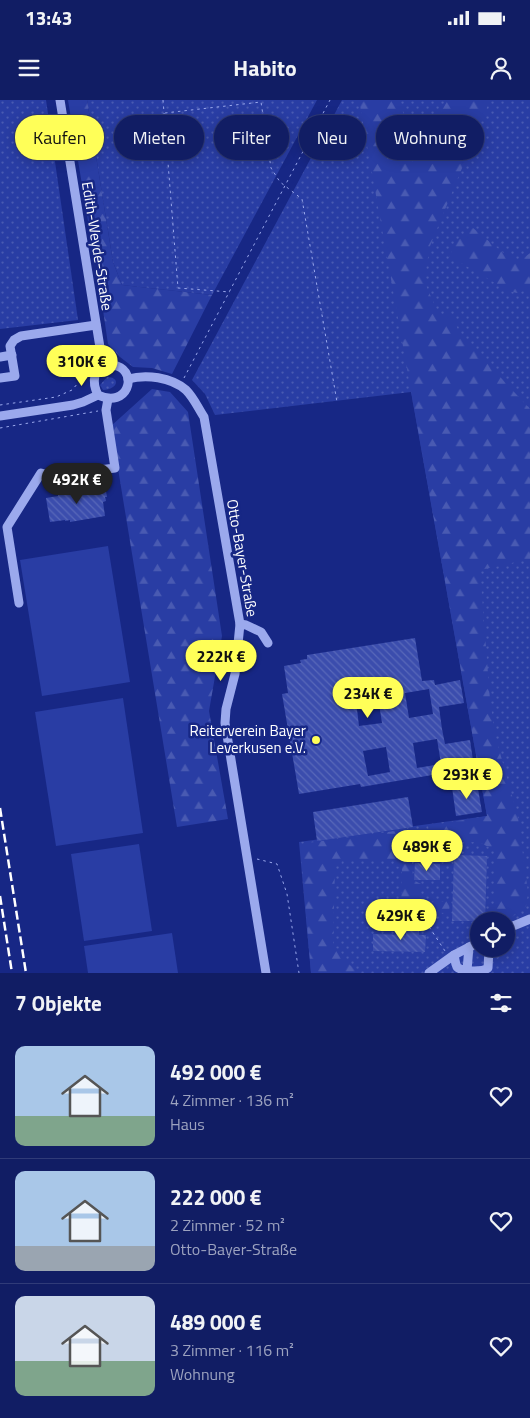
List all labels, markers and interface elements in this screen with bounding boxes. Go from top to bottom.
text: 13:43 [25,3,72,32]
text: Habito [233,51,297,85]
icon: menu [15,54,43,82]
icon: person [487,54,515,82]
chip: Kaufen [15,115,104,160]
chip: Mieten [114,115,204,160]
chip: Filter [214,115,289,160]
chip: Neu [299,115,366,160]
chip: Wohnung [376,115,484,160]
street label: Edith-Weyde-Straße [76,180,119,312]
pin: 310K € [41,344,123,387]
text: 310K € [58,349,106,373]
pin: 492K € [36,462,118,505]
text: 492K € [53,467,101,491]
street label: Otto-Bayer-Straße [221,497,264,619]
pin: 222K € [180,640,262,682]
text: 222K € [197,644,245,668]
pin: 234K € [327,676,409,719]
text: 234K € [344,681,392,705]
place label: Reiterverein Bayer Leverkusen e.V. [190,719,306,759]
marker: Reiterverein Bayer Leverkusen e.V. [310,734,322,746]
pin: 293K € [426,758,508,800]
text: 293K € [443,762,491,786]
pin: 489K € [386,830,468,872]
text: 489K € [403,834,451,858]
pin: 429K € [360,898,442,941]
text: 429K € [377,903,425,927]
map controls [470,912,515,957]
button: locate [470,912,515,957]
text: 7 Objekte [15,987,102,1019]
icon: filters [487,989,515,1017]
text: 492 000 € [170,1056,262,1088]
icon: home [55,1066,115,1126]
icon: heart [487,1082,515,1110]
text: 4 Zimmer · 136 m² [170,1088,294,1112]
text: Haus [170,1112,205,1136]
text: 222 000 € [170,1181,262,1213]
icon: home [55,1191,115,1251]
icon: heart [487,1207,515,1235]
text: 2 Zimmer · 52 m² [170,1213,285,1237]
text: Otto-Bayer-Straße [170,1237,297,1261]
text: 489 000 € [170,1306,262,1338]
icon: home [55,1316,115,1376]
icon: heart [487,1332,515,1360]
text: 3 Zimmer · 116 m² [170,1338,294,1362]
text: Wohnung [170,1362,235,1386]

